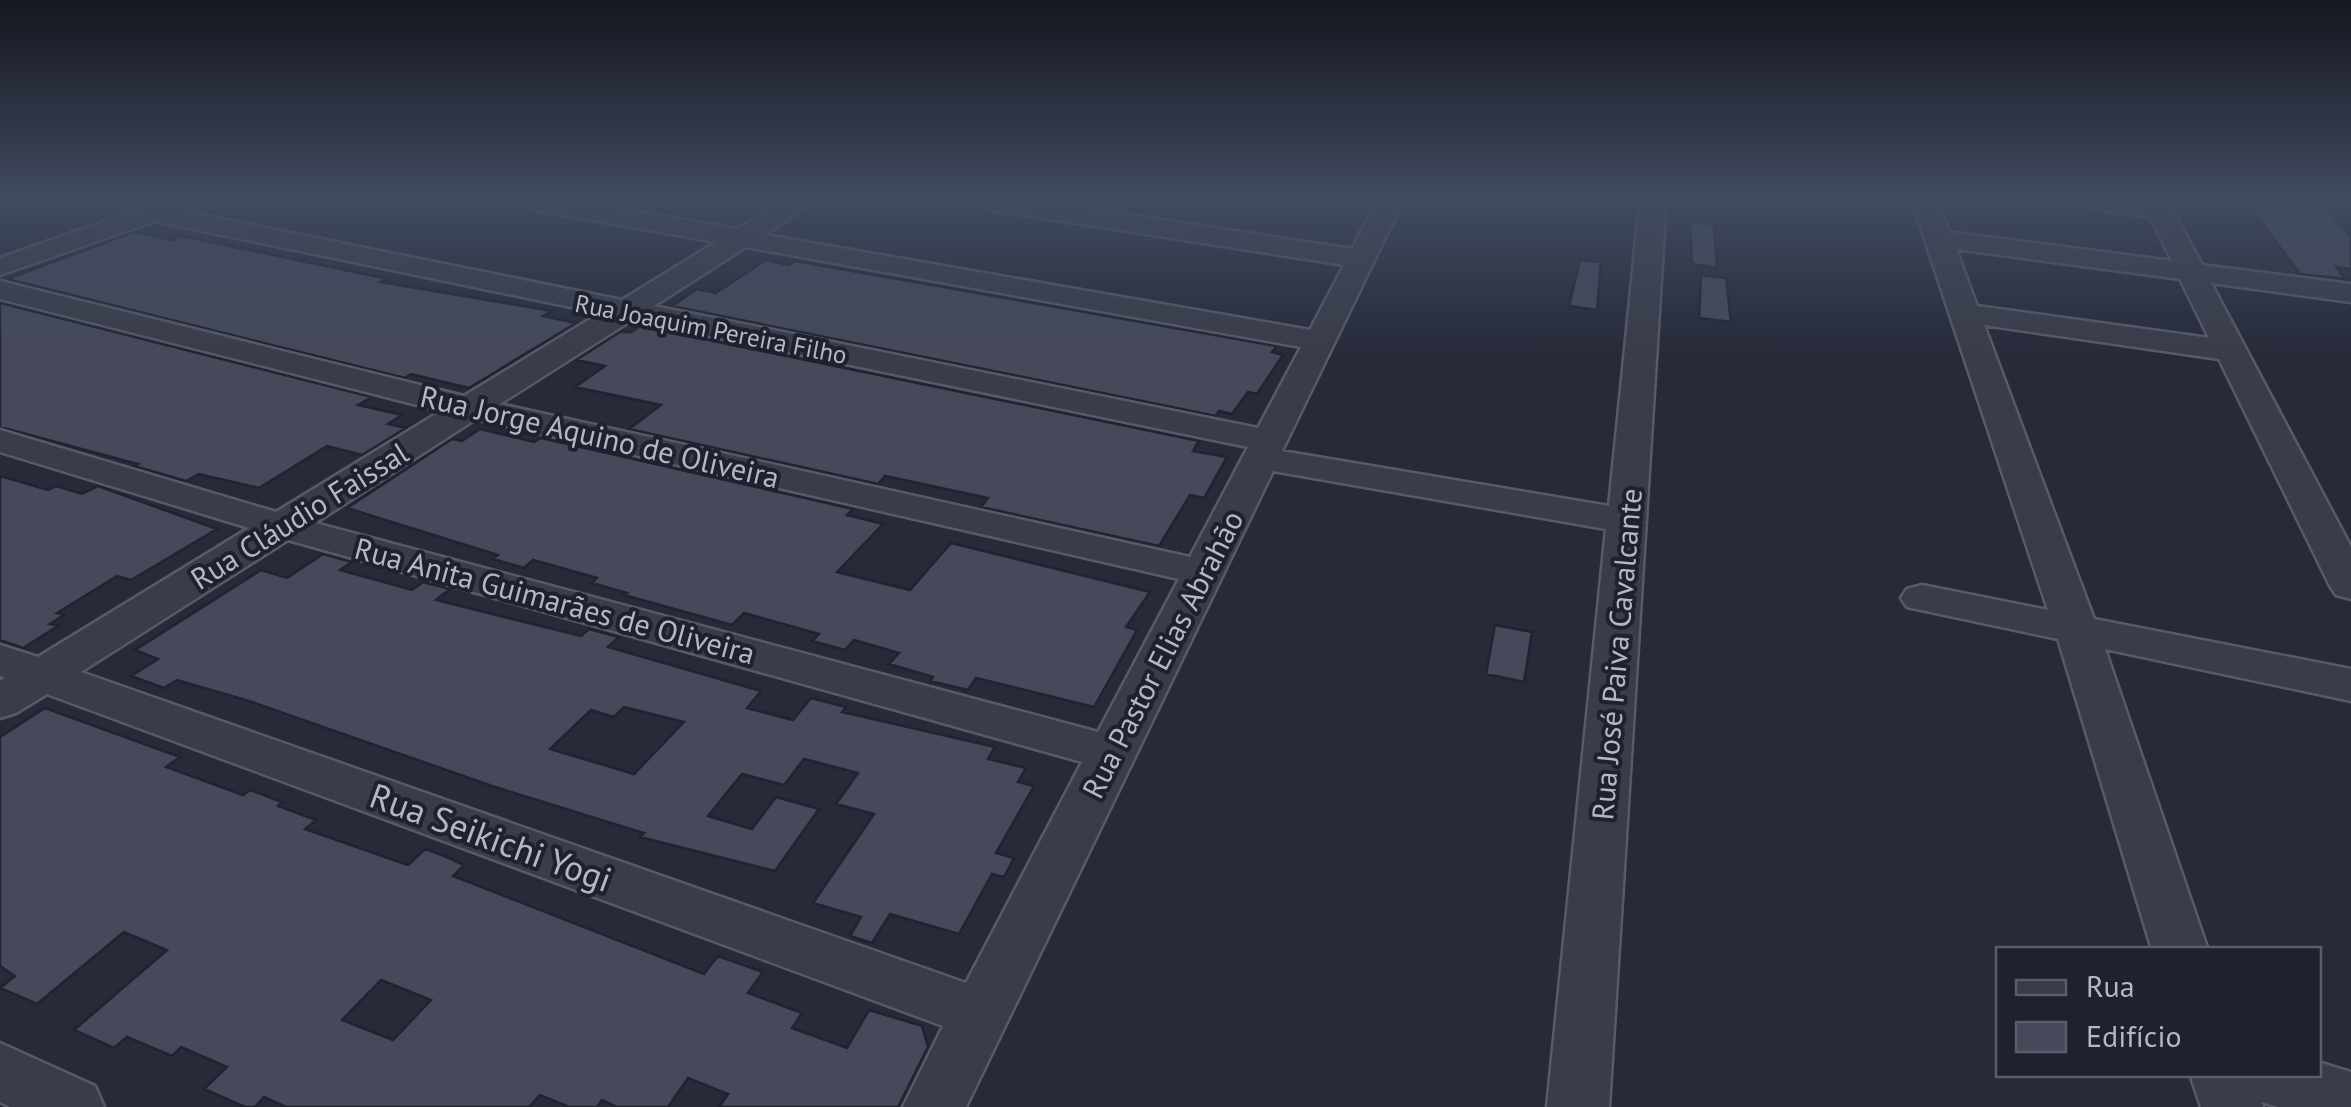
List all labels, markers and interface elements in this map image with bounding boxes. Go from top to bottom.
street label: Rua Joaquim Pereira Filho [572,287,850,371]
street label: Rua Jorge Aquino de Oliveira [417,376,783,496]
street label: Rua Cláudio Faissal [183,432,415,598]
street label: Rua José Paiva Cavalcante [1582,487,1650,821]
street label: Rua Pastor Elias Abrahão [1073,504,1251,804]
street label: Rua Anita Guimarães de Oliveira [351,528,759,672]
street label: Rua Seikichi Yogi [364,772,618,902]
legend [1996,947,2321,1077]
text: Rua [2086,966,2135,1005]
text: Edifício [2086,1016,2182,1055]

